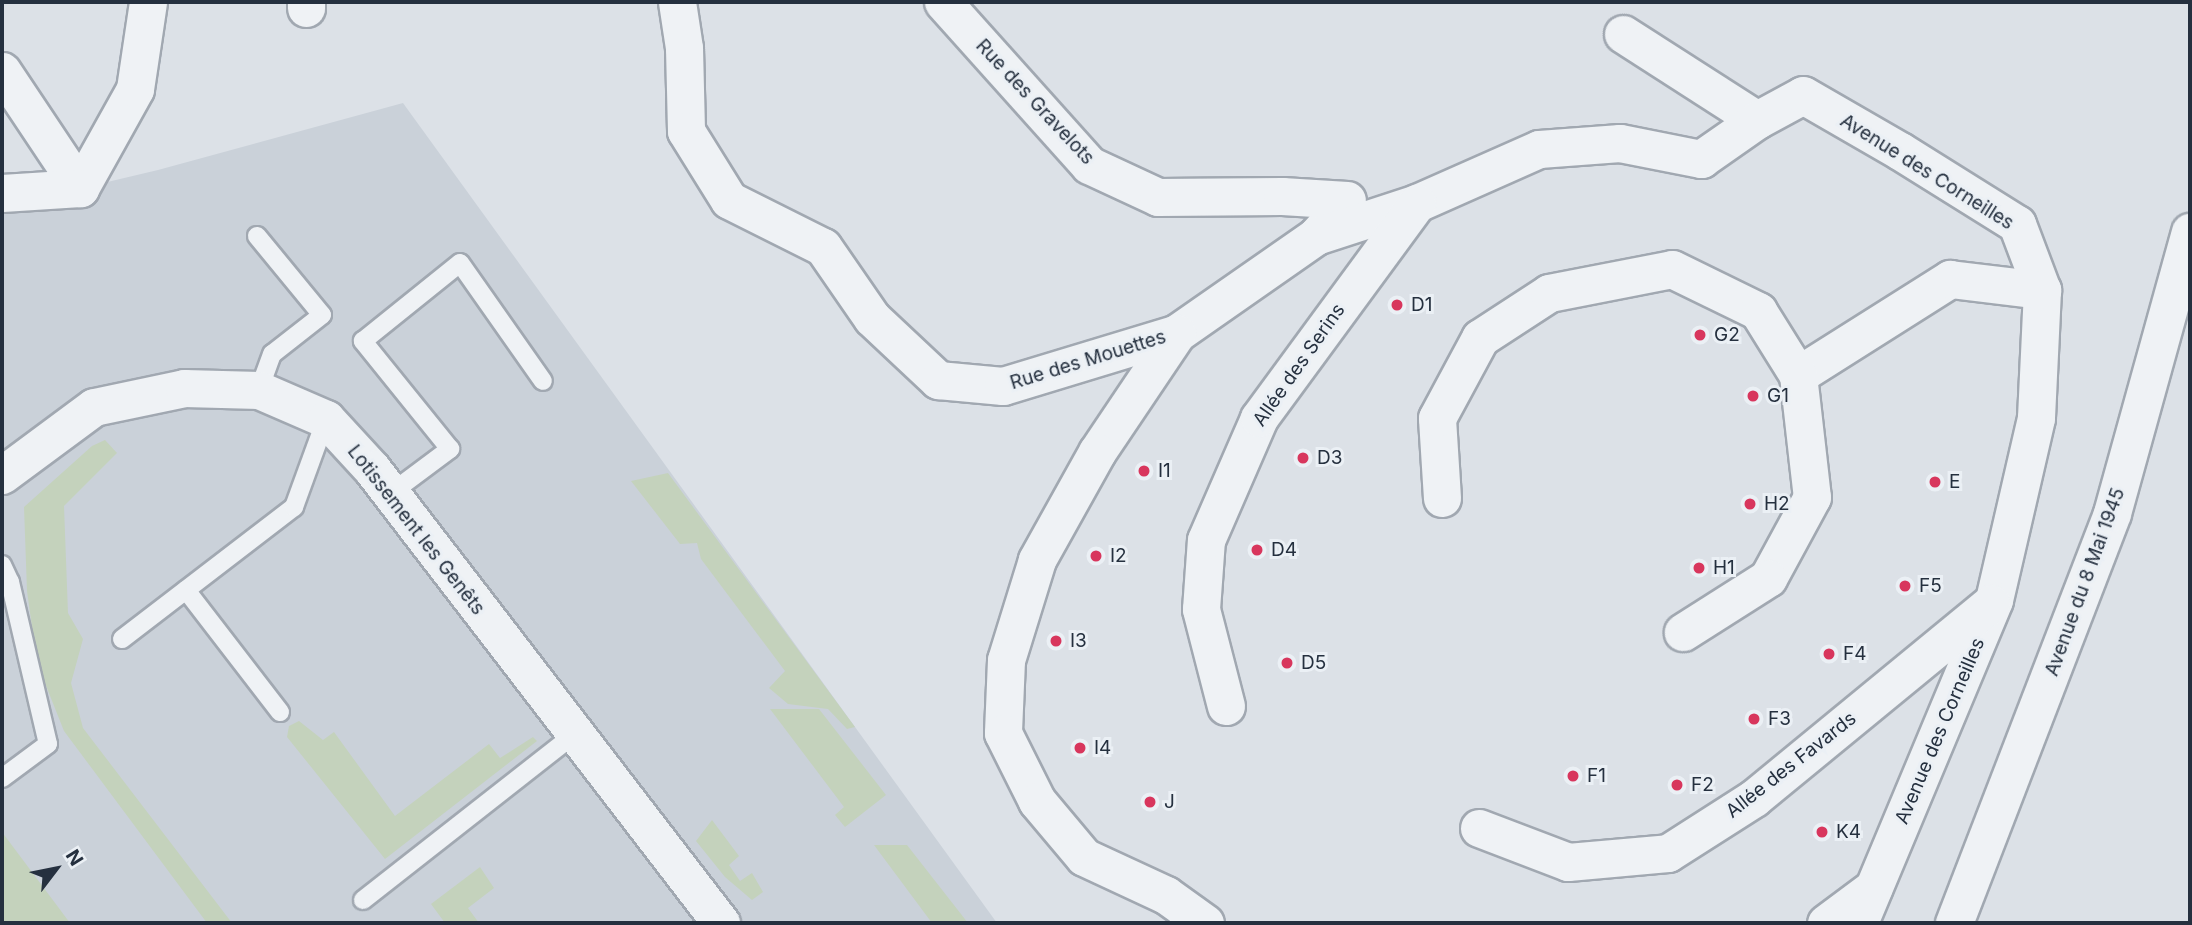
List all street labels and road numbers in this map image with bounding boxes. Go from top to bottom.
street label: Rue des Gravelots [971,35,1099,169]
street label: Avenue des Corneilles [1836,109,2018,235]
street label: Allée des Serins [1248,299,1350,431]
street label: Rue des Mouettes [1007,325,1169,395]
street label: Lotissement les Genêts [343,441,489,619]
street label: Avenue du 8 Mai 1945 [2040,485,2130,679]
street label: Avenue des Corneilles [1890,634,1990,828]
street label: Allée des Favards [1721,707,1861,823]

